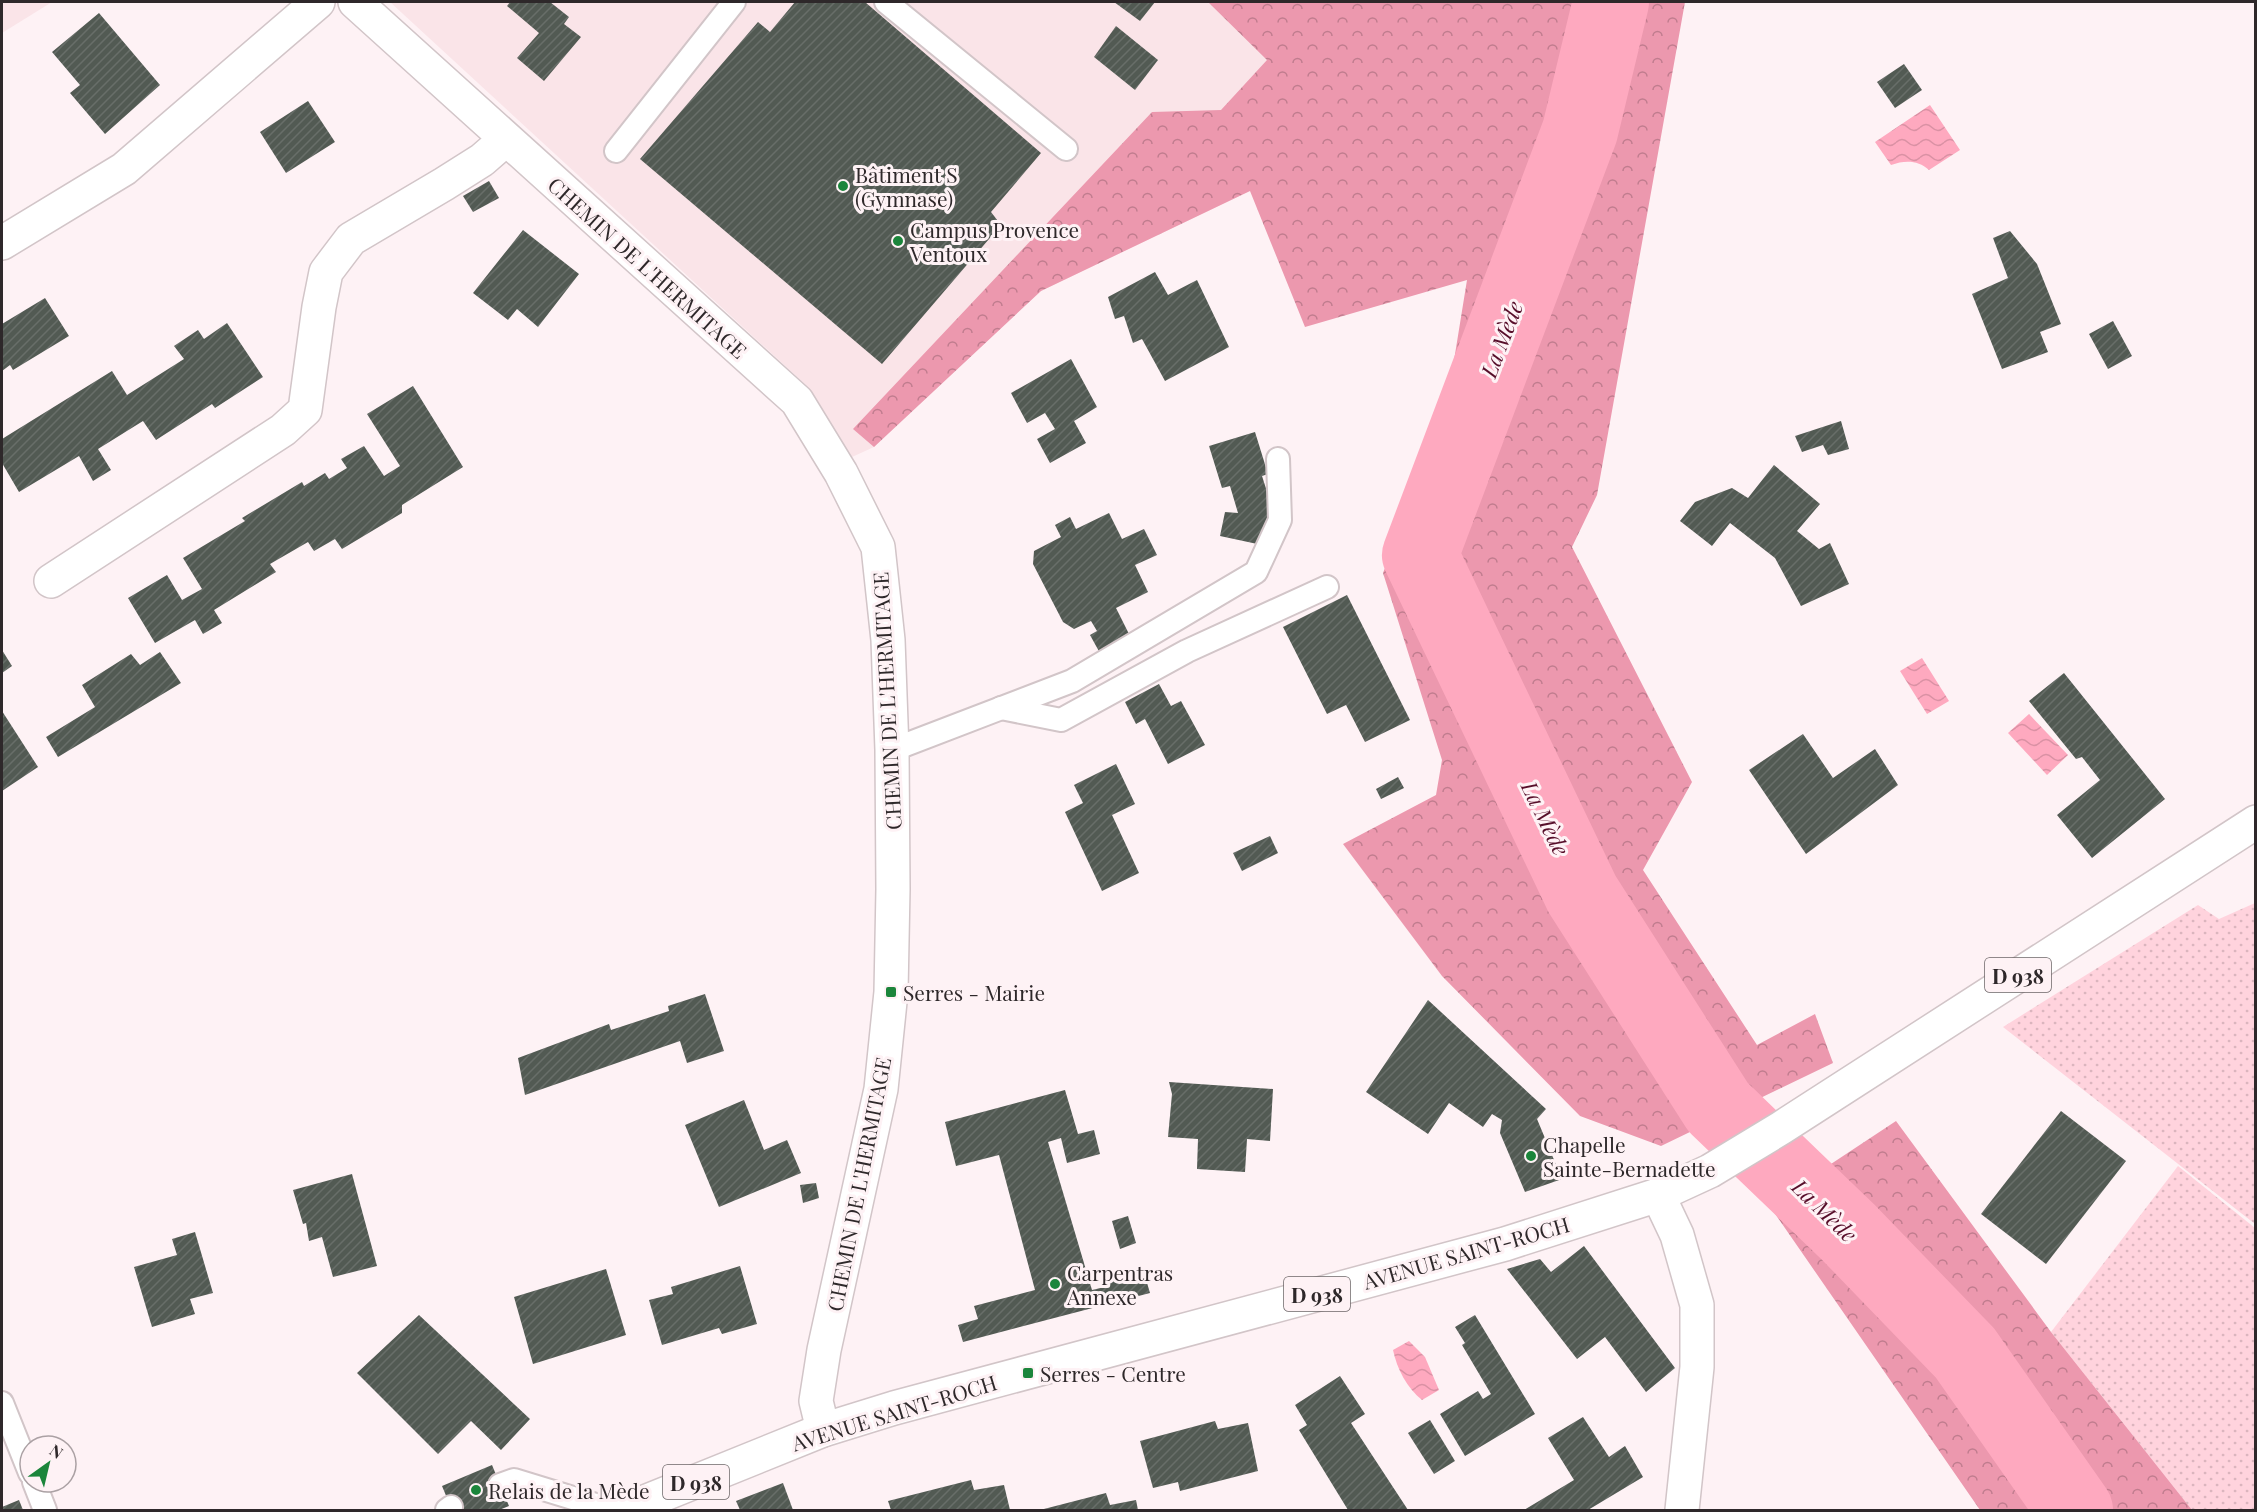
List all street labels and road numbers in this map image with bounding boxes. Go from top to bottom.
street label: CHEMIN DE L'HERMITAGE [543,170,753,364]
street label: CHEMIN DE L'HERMITAGE [865,571,907,831]
road number: D 938 [1985,958,2051,992]
street label: CHEMIN DE L'HERMITAGE [820,1055,896,1313]
street label: AVENUE SAINT-ROCH [1359,1209,1572,1295]
road number: D 938 [1284,1277,1350,1311]
street label: AVENUE SAINT-ROCH [787,1367,1000,1457]
road number: D 938 [663,1465,729,1499]

